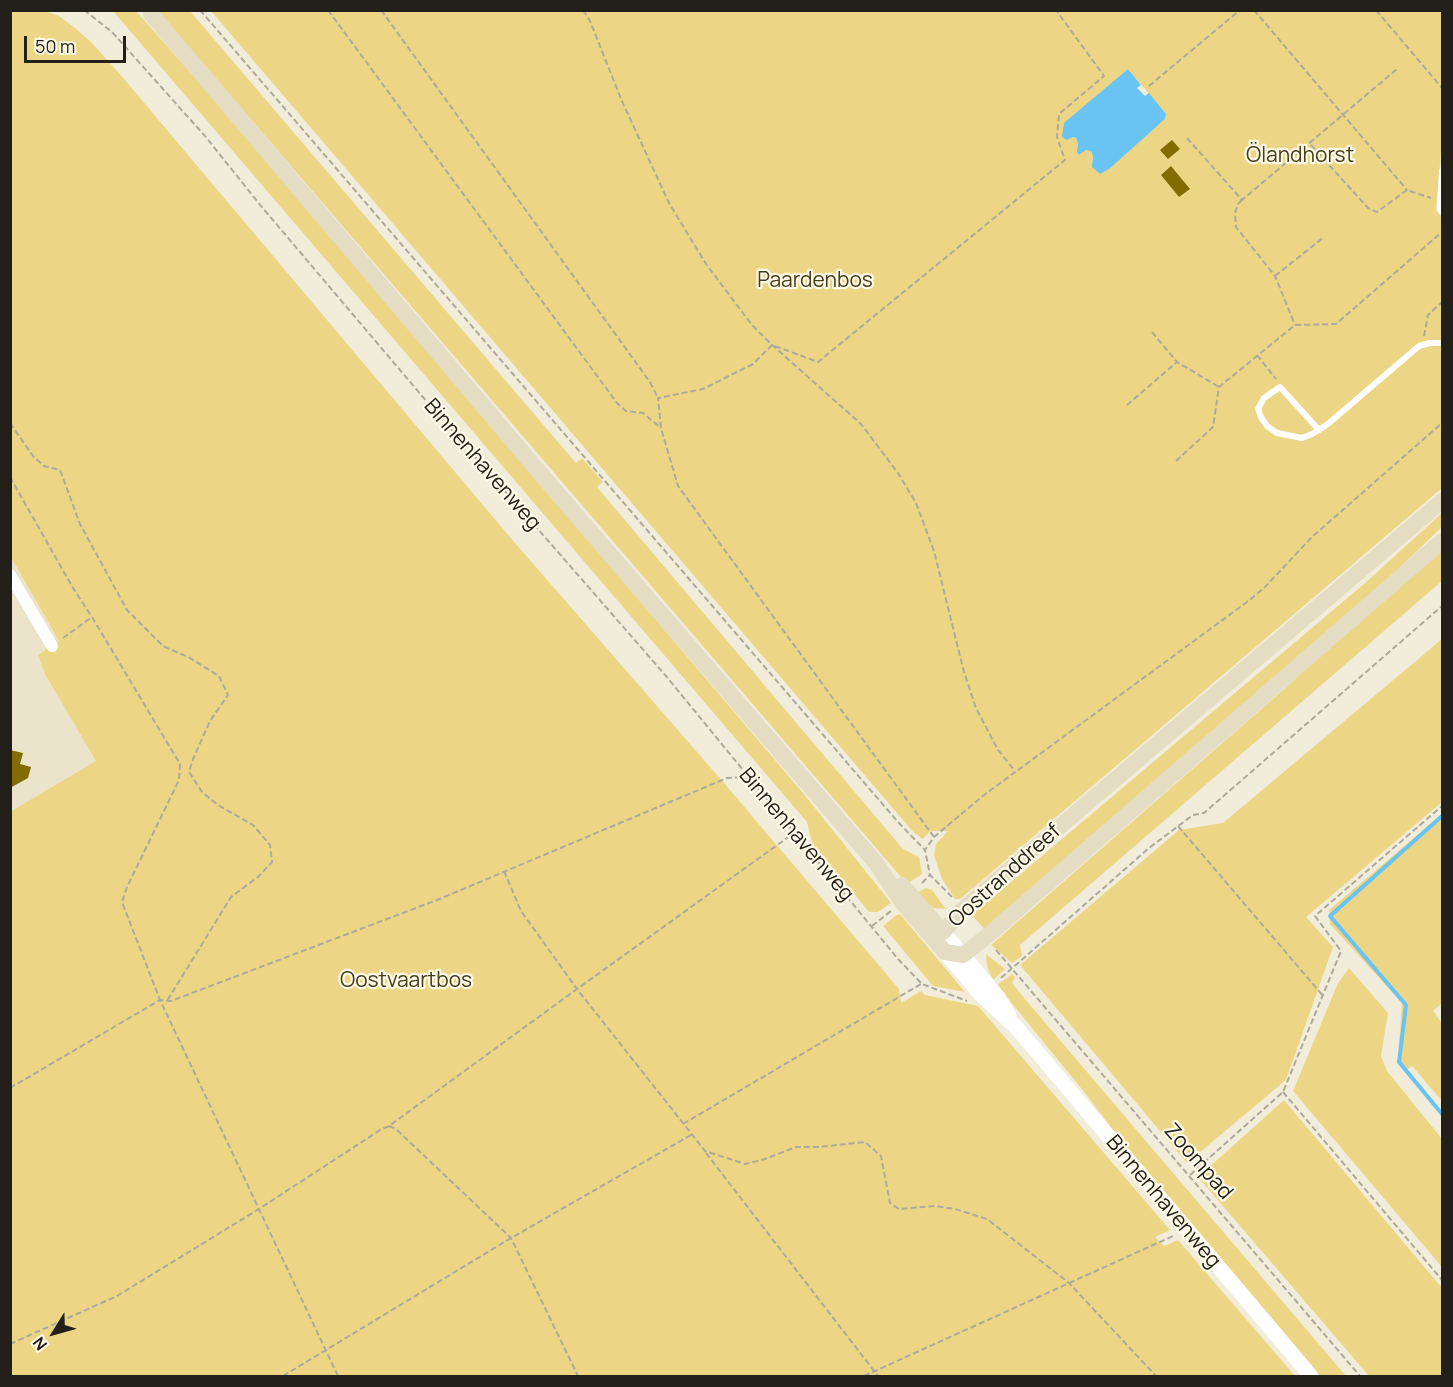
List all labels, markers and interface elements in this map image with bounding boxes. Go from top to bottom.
scale bar [27,24,129,62]
text: 50 m [35,34,75,58]
park label: Ölandhorst [1246,143,1354,169]
park label: Paardenbos [757,268,873,294]
street label: Binnenhavenweg [418,394,546,536]
street label: Binnenhavenweg [733,763,859,907]
street label: Oostranddreef [944,819,1066,933]
park label: Oostvaartbos [340,968,472,994]
street label: Zoompad [1158,1119,1238,1205]
street label: Binnenhavenweg [1100,1130,1226,1274]
north arrow [24,1303,84,1363]
text: N [27,1333,52,1355]

